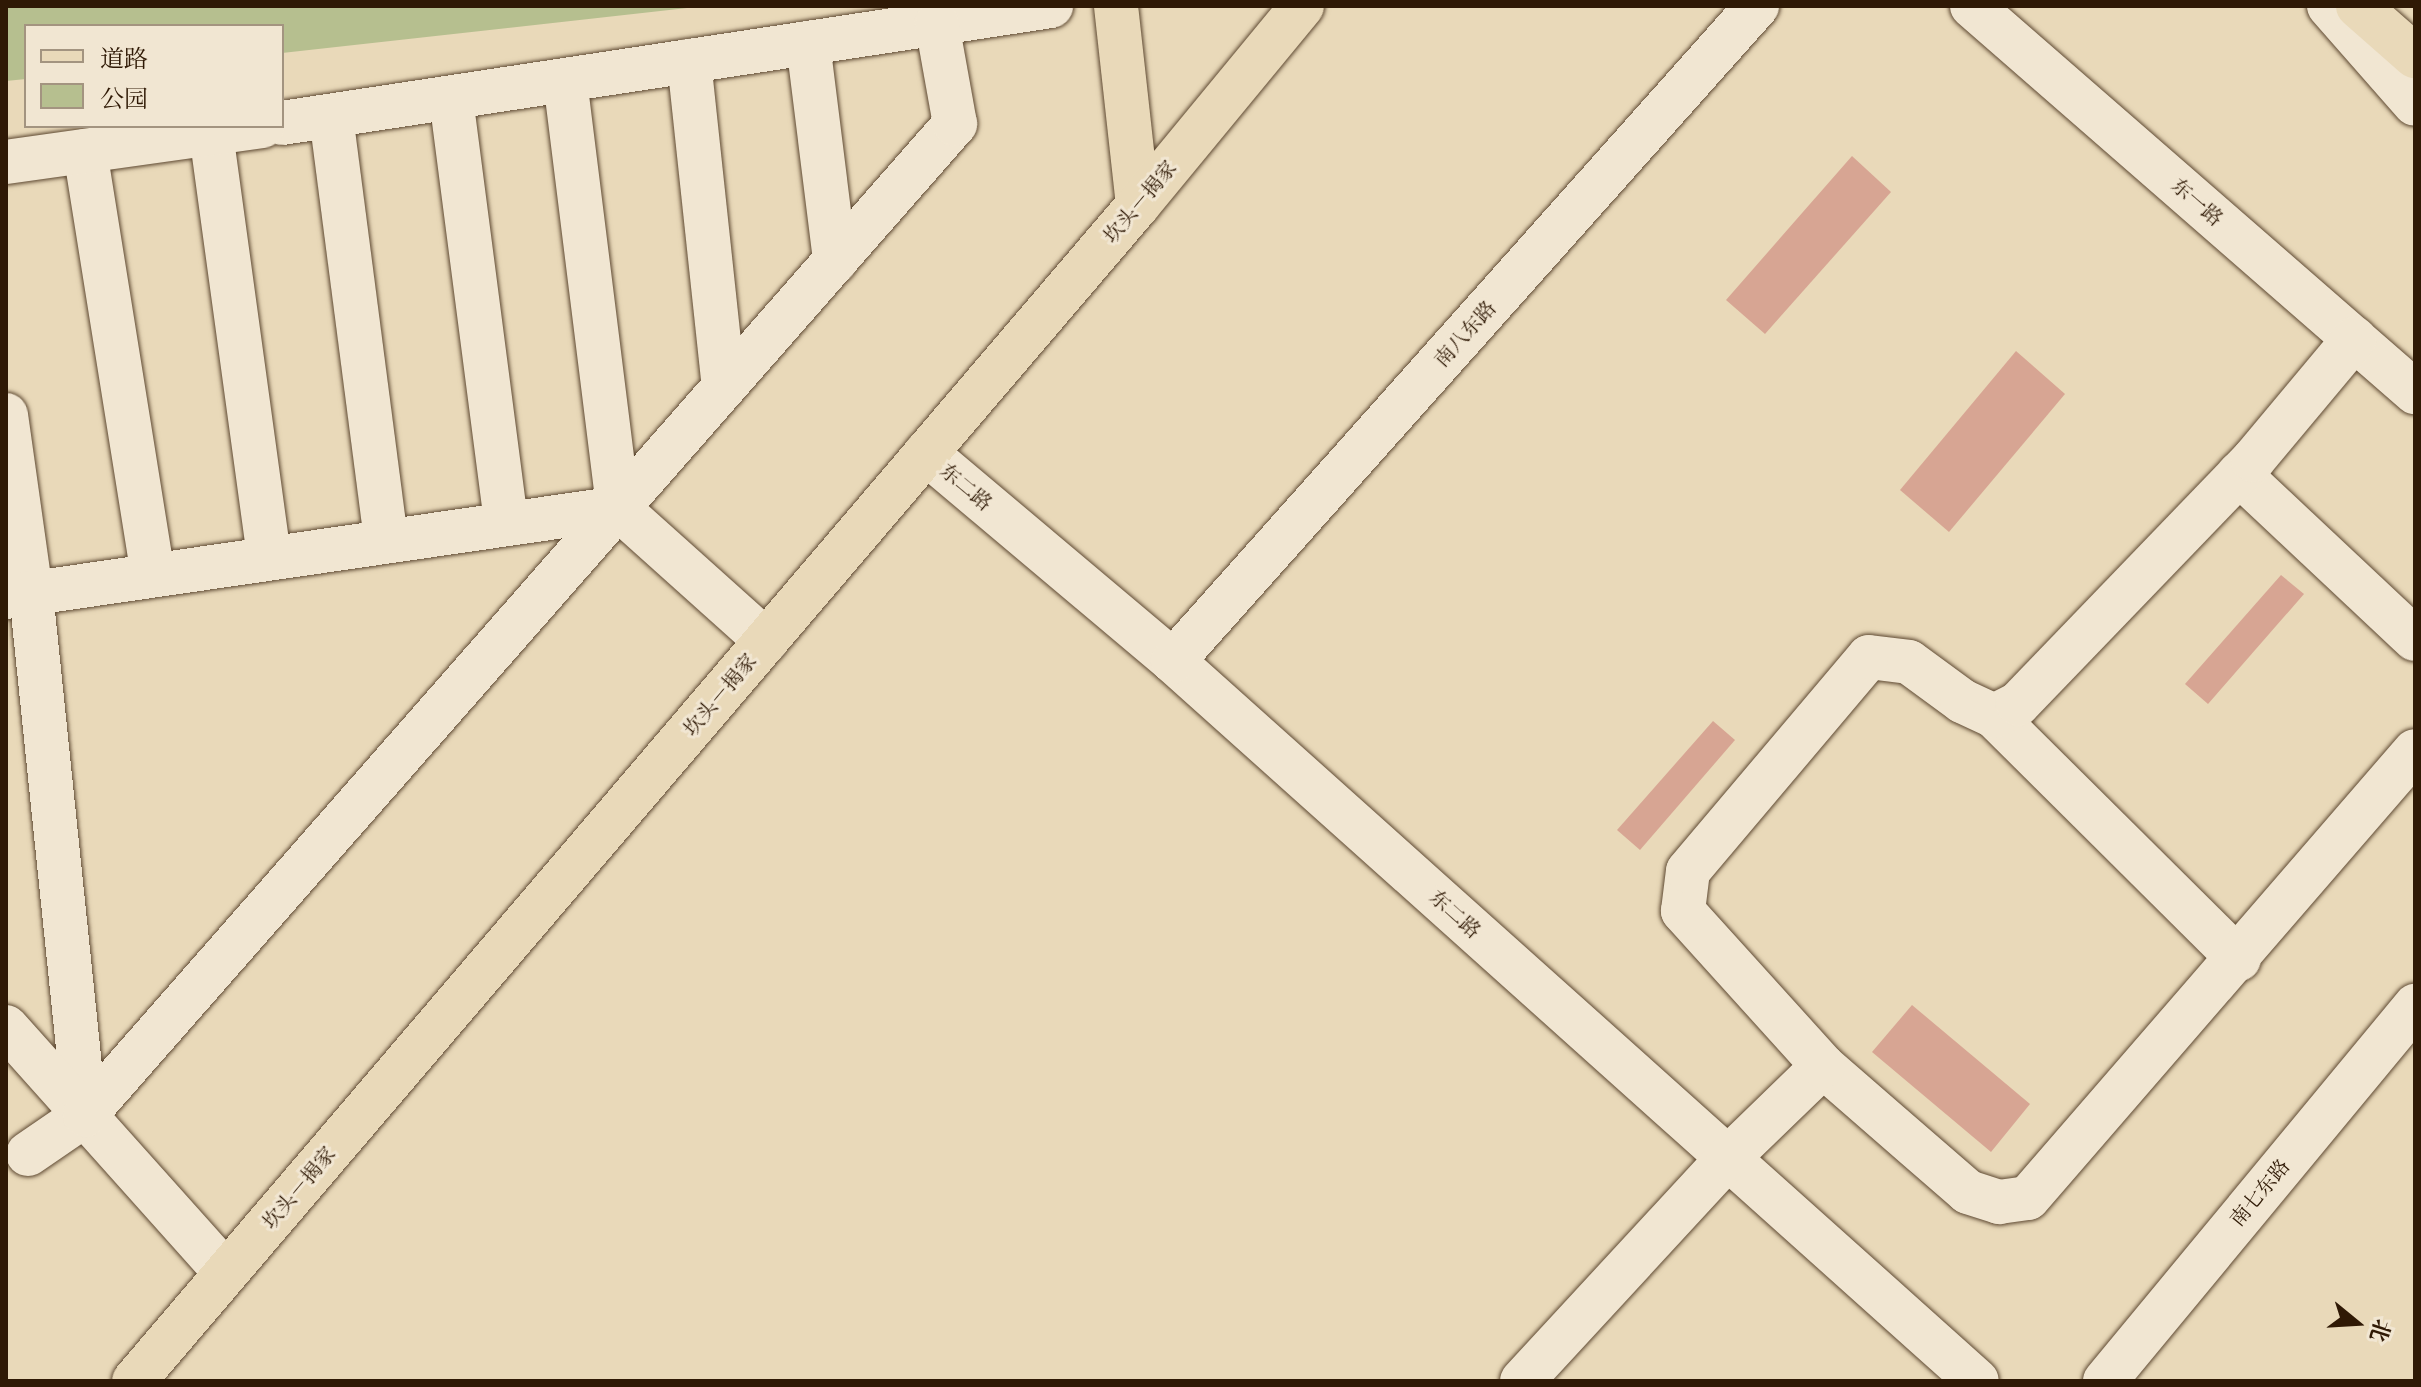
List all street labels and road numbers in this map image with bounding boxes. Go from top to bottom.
street label: 坎头－揭家 [1099,156,1181,248]
street label: 东一路 [2166,173,2228,231]
street label: 南八东路 [1429,296,1501,372]
street label: 东二路 [935,459,997,515]
street label: 坎头－揭家 [679,649,761,741]
street label: 东二路 [1425,885,1485,943]
street label: 坎头－揭家 [258,1142,340,1234]
street label: 南七东路 [2225,1155,2295,1231]

